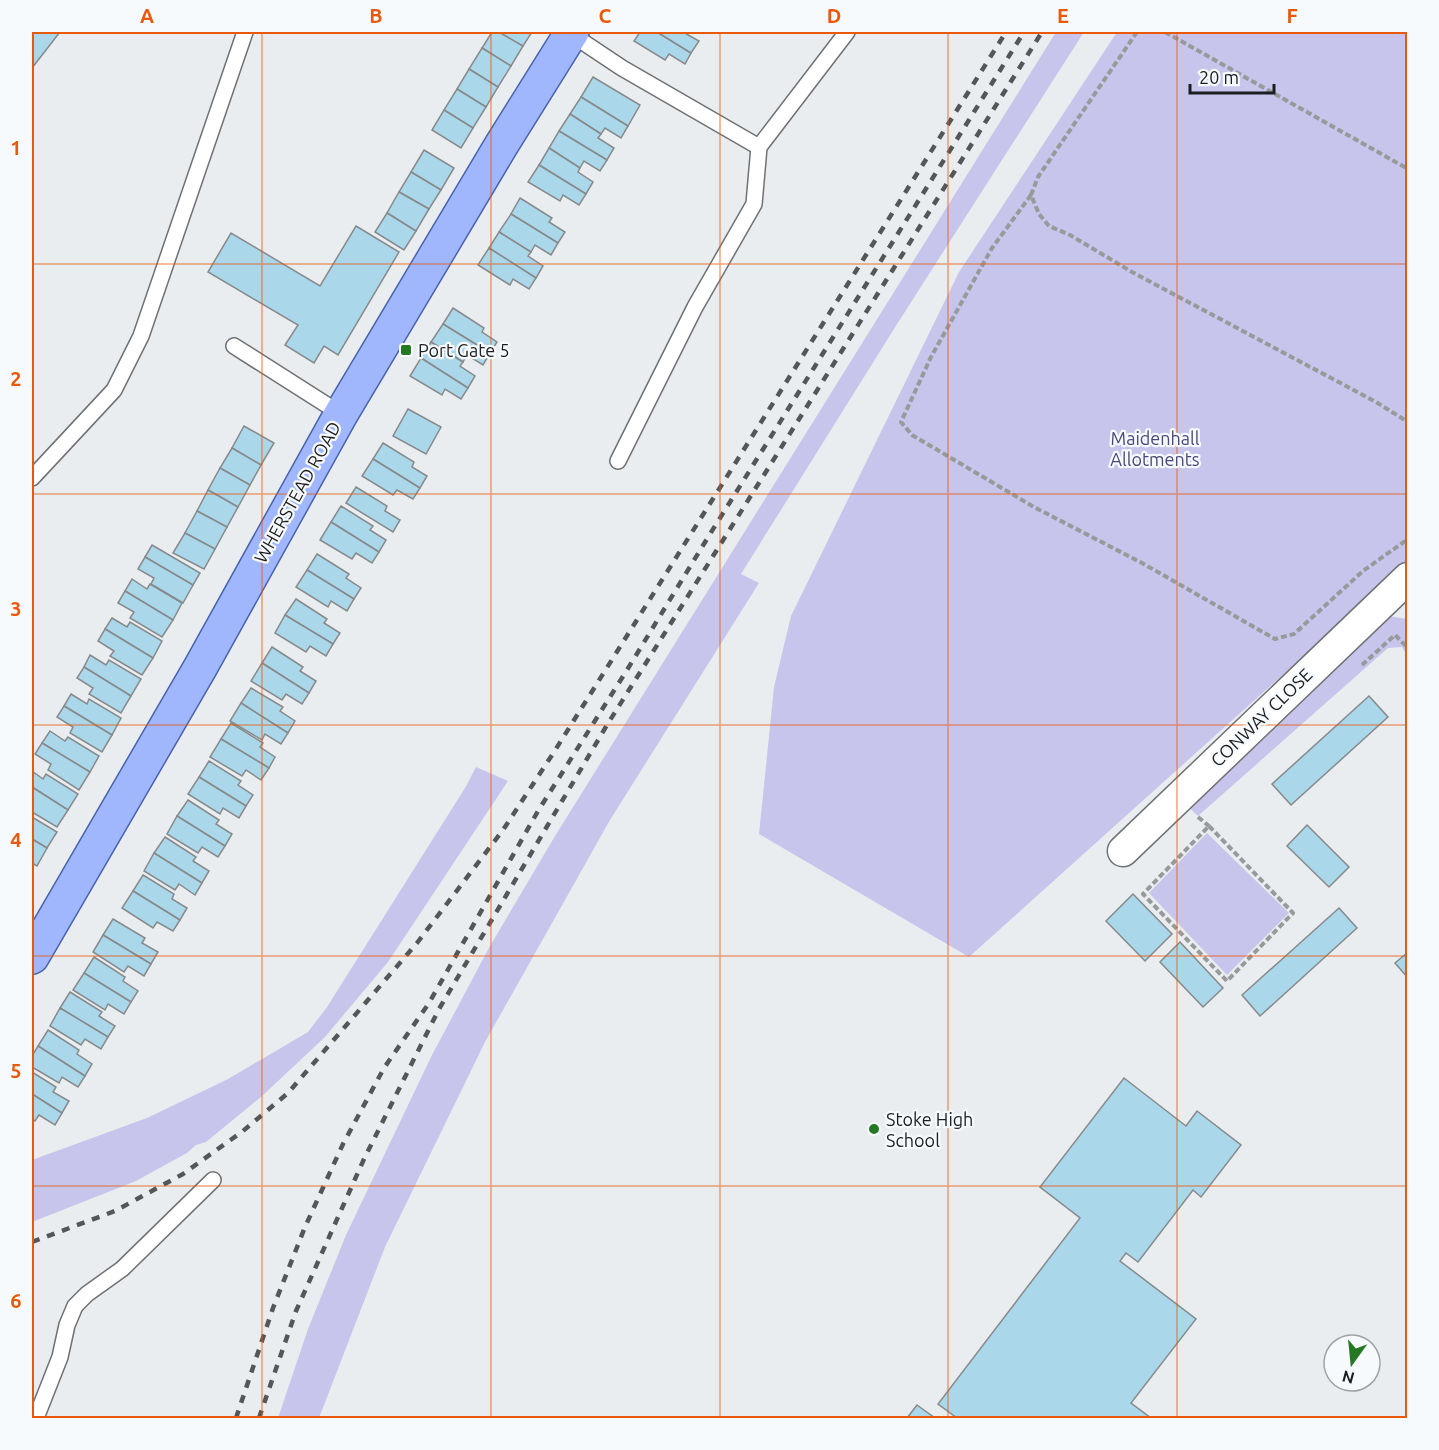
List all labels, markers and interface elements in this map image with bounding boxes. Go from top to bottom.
text: A [140,4,154,27]
text: B [369,4,383,27]
text: C [599,4,612,27]
text: D [827,4,841,27]
text: E [1057,4,1069,27]
text: F [1286,4,1298,27]
scale bar [1190,57,1274,95]
text: 20 m [1199,67,1239,87]
text: 1 [10,136,22,159]
place label: Port Gate 5 [418,340,510,360]
marker: Port Gate 5 [399,343,413,357]
text: 2 [10,367,22,390]
street label: WHERSTEAD ROAD [250,418,344,566]
park label: Maidenhall Allotments [1110,428,1200,469]
text: 3 [10,597,22,620]
street label: CONWAY CLOSE [1207,664,1315,770]
text: 4 [10,828,22,851]
text: 5 [10,1059,22,1082]
place label: Stoke High School [886,1109,973,1150]
marker: Stoke High School [867,1122,881,1136]
text: 6 [10,1289,22,1312]
north arrow [1322,1333,1382,1393]
text: N [1340,1367,1356,1388]

